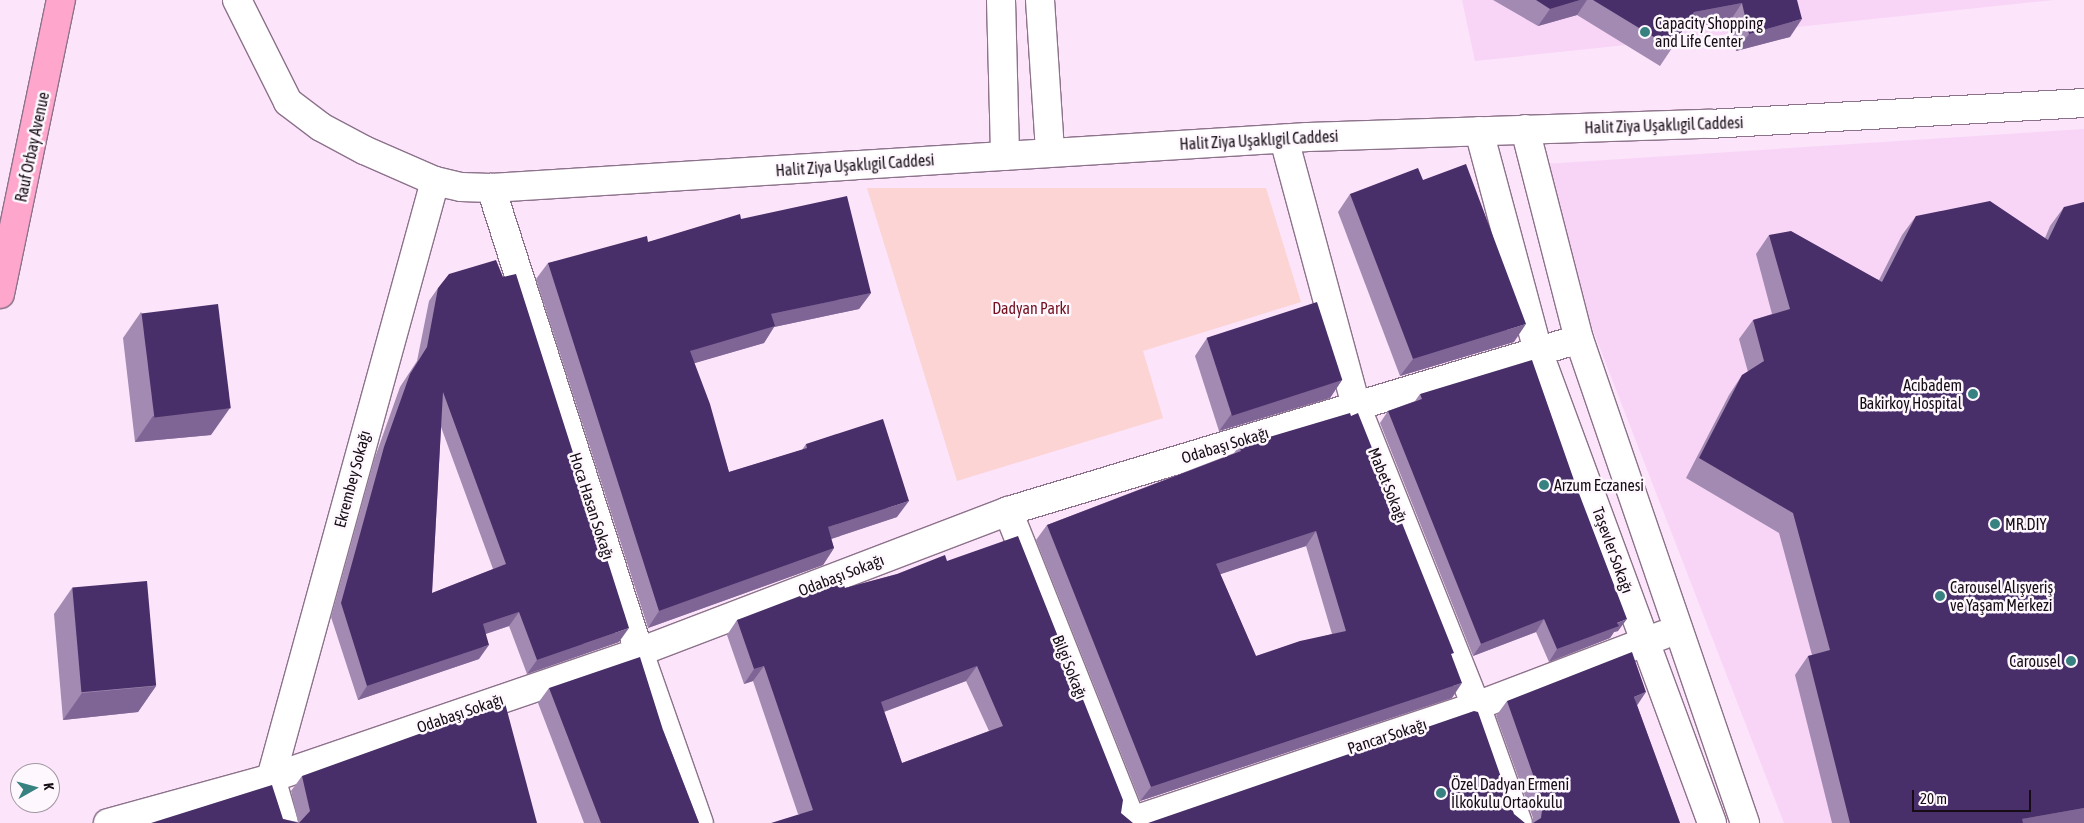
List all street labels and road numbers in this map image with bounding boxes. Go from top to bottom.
street label: Rauf Orbay Avenue [11,90,53,204]
street label: Halit Ziya Uşaklıgil Caddesi [1584,113,1744,137]
street label: Halit Ziya Uşaklıgil Caddesi [1179,126,1339,154]
street label: Halit Ziya Uşaklıgil Caddesi [775,150,935,180]
street label: Odabaşı Sokağı [1179,423,1271,467]
street label: Ekrembey Sokağı [330,428,374,530]
street label: Mabet Sokağı [1364,445,1412,525]
street label: Hoca Hasan Sokağı [566,450,618,562]
street label: Taşevler Sokağı [1589,504,1637,596]
street label: Odabaşı Sokağı [795,550,887,600]
street label: Bilgi Sokağı [1048,632,1092,702]
street label: Odabaşı Sokağı [414,689,506,737]
street label: Pancar Sokağı [1345,714,1429,758]

